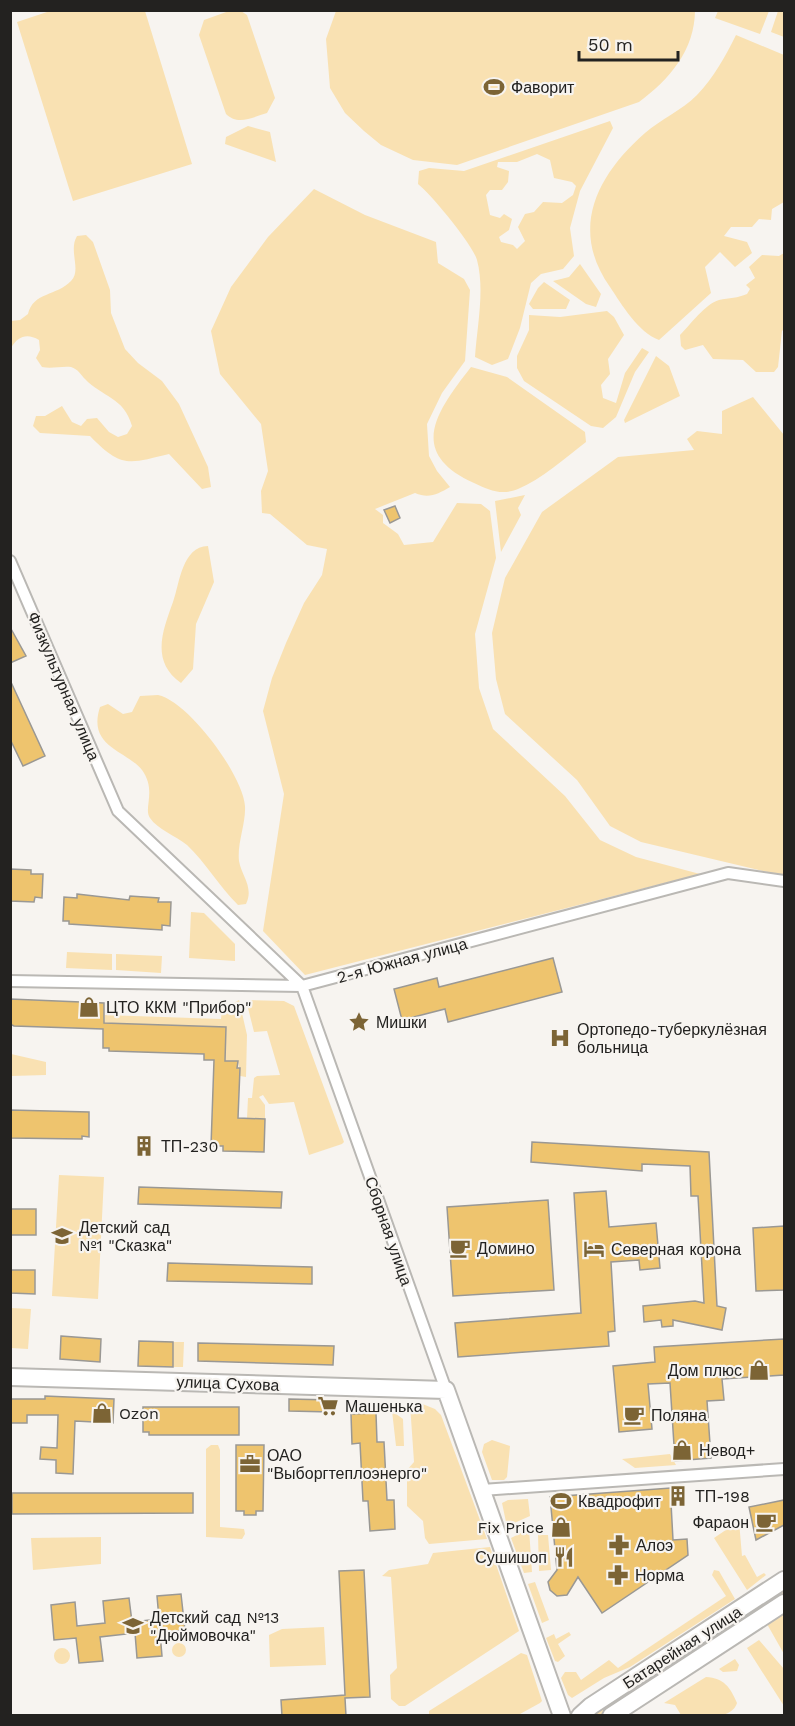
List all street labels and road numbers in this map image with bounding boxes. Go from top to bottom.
street label: Физкультурная улица [24,609,104,764]
street label: 2-я Южная улица [335,934,469,987]
street label: Сборная улица [361,1174,416,1288]
street label: улица Сухова [176,1372,280,1395]
street label: Батарейная улица [619,1602,745,1693]

